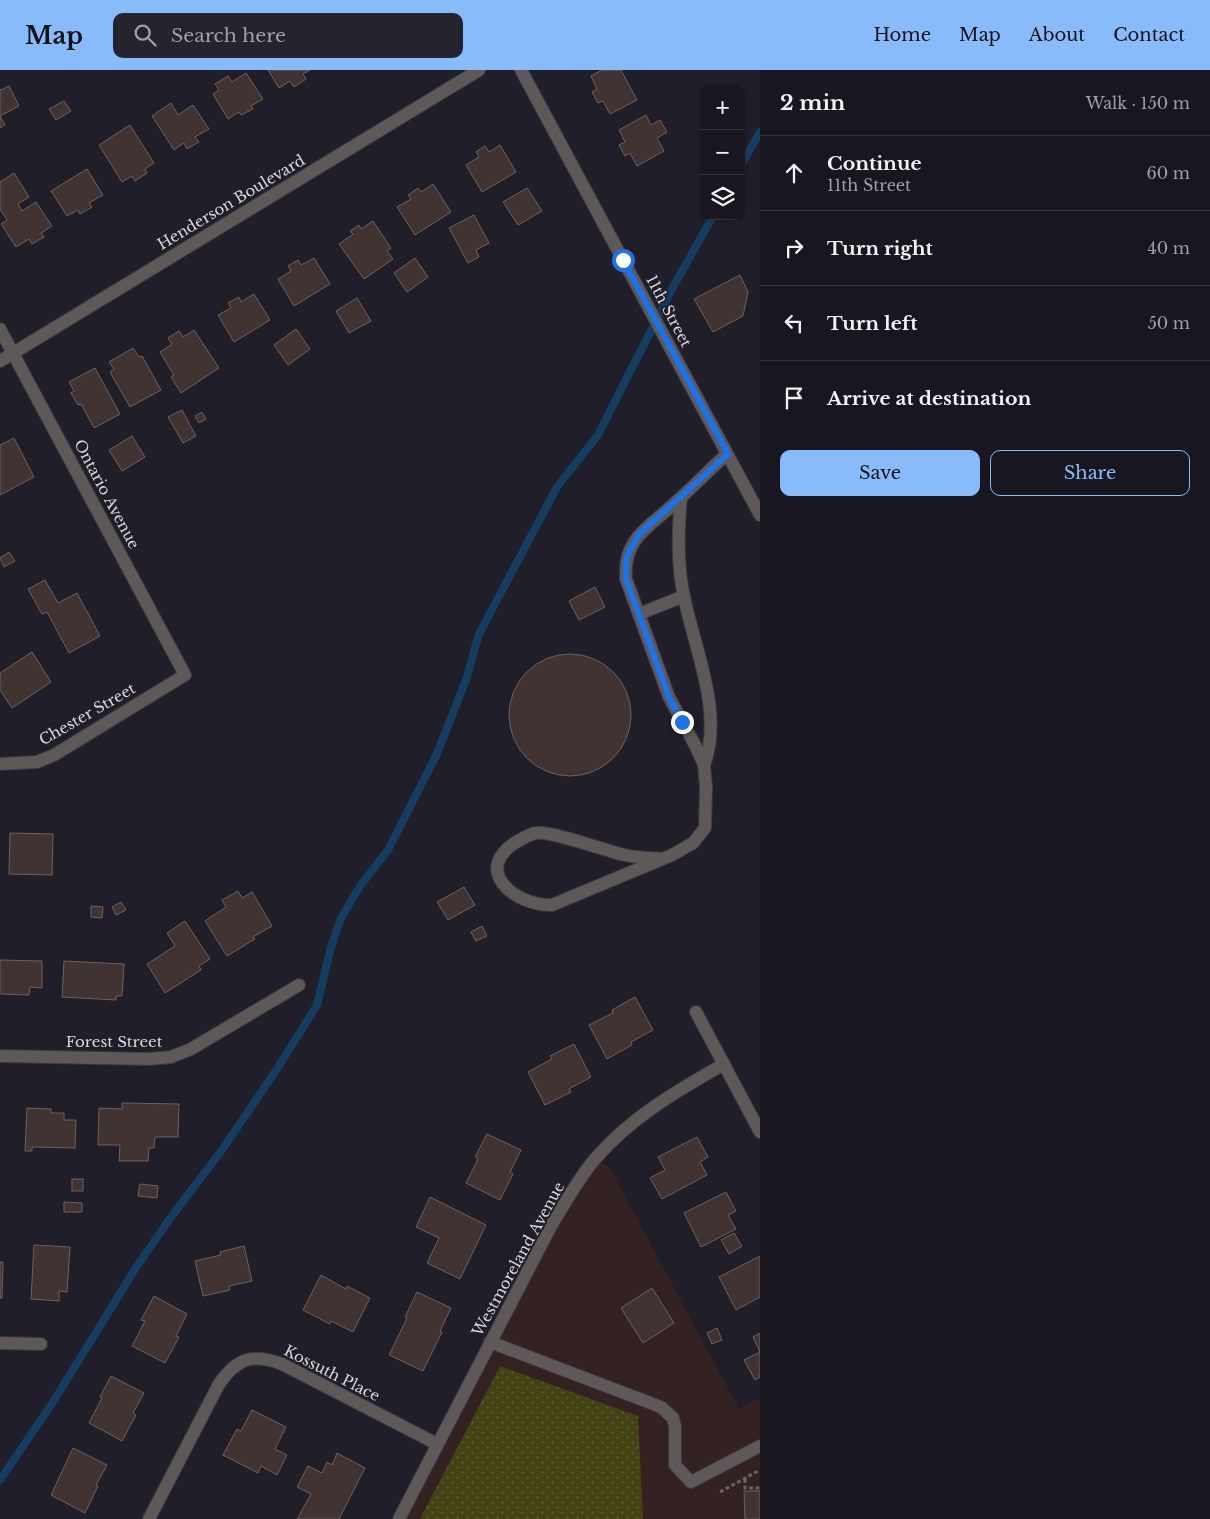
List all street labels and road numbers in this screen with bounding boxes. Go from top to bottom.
street label: Henderson Boulevard [154,150,308,254]
street label: 11th Street [642,272,696,351]
street label: Ontario Avenue [70,436,144,552]
street label: Chester Street [35,679,139,749]
street label: Forest Street [66,1032,163,1051]
street label: Westmoreland Avenue [467,1179,568,1340]
street label: Kossuth Place [281,1341,383,1405]

